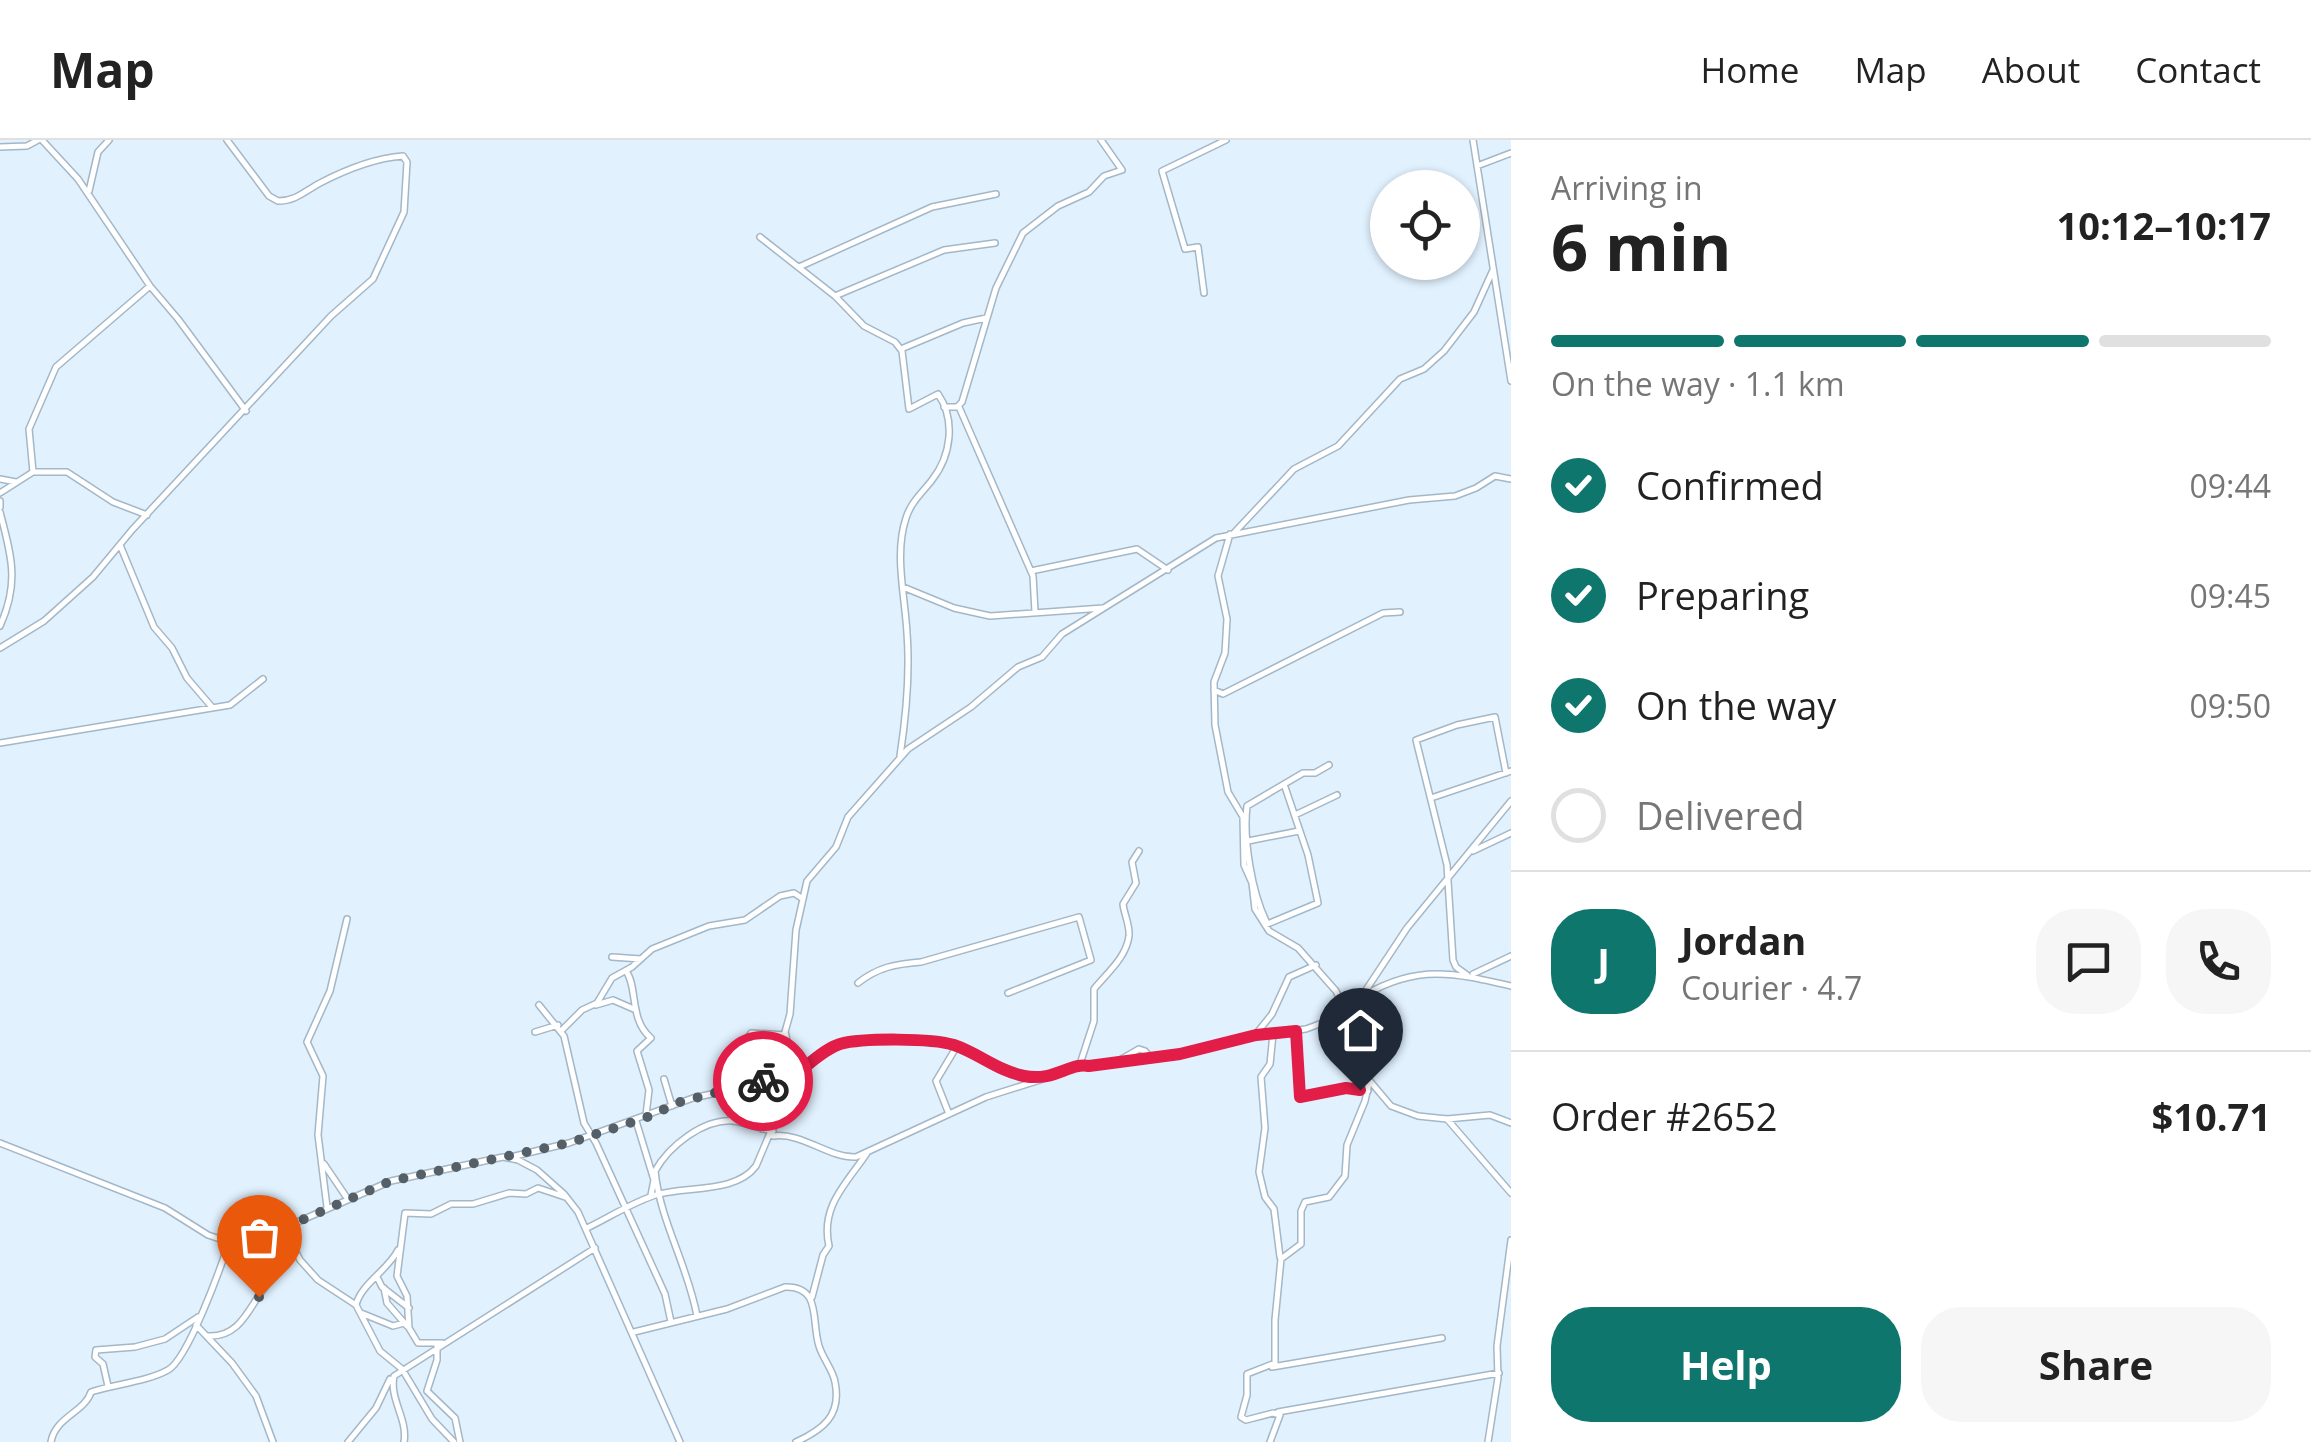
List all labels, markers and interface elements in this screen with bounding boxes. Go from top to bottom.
text: Map [50,37,155,102]
text: Home [1700,46,1799,93]
text: Map [1854,46,1927,93]
text: About [1982,46,2080,93]
text: Contact [2135,46,2261,93]
text: Arriving in [1551,166,1703,209]
map controls [1370,170,1480,280]
button: locate [1370,170,1480,280]
text: 10:12–10:17 [2057,199,2271,251]
text: 6 min [1551,202,1731,290]
text: On the way · 1.1 km [1551,362,1845,405]
icon: check [1551,458,1606,513]
text: Confirmed [1636,459,1824,511]
text: 09:44 [2189,464,2271,507]
icon: check [1551,568,1606,623]
text: Preparing [1636,569,1809,621]
text: 09:45 [2189,574,2271,617]
icon: check [1551,678,1606,733]
text: On the way [1636,679,1836,731]
text: 09:50 [2189,684,2271,727]
text: Delivered [1636,789,1805,841]
button: chat [2036,909,2141,1014]
button: phone [2166,909,2271,1014]
text: Jordan [1681,914,1806,966]
text: J [1597,935,1610,987]
text: Courier · 4.7 [1681,966,1862,1009]
pin [1318,988,1403,1091]
icon: home [1333,1003,1388,1058]
courier [713,1031,813,1131]
icon: bike [736,1054,791,1109]
text: Order #2652 [1551,1090,1778,1142]
text: $10.71 [2152,1090,2271,1142]
pin [217,1195,302,1298]
icon: bag [232,1210,287,1265]
button: Help [1551,1307,1901,1422]
button: Share [1921,1307,2271,1422]

